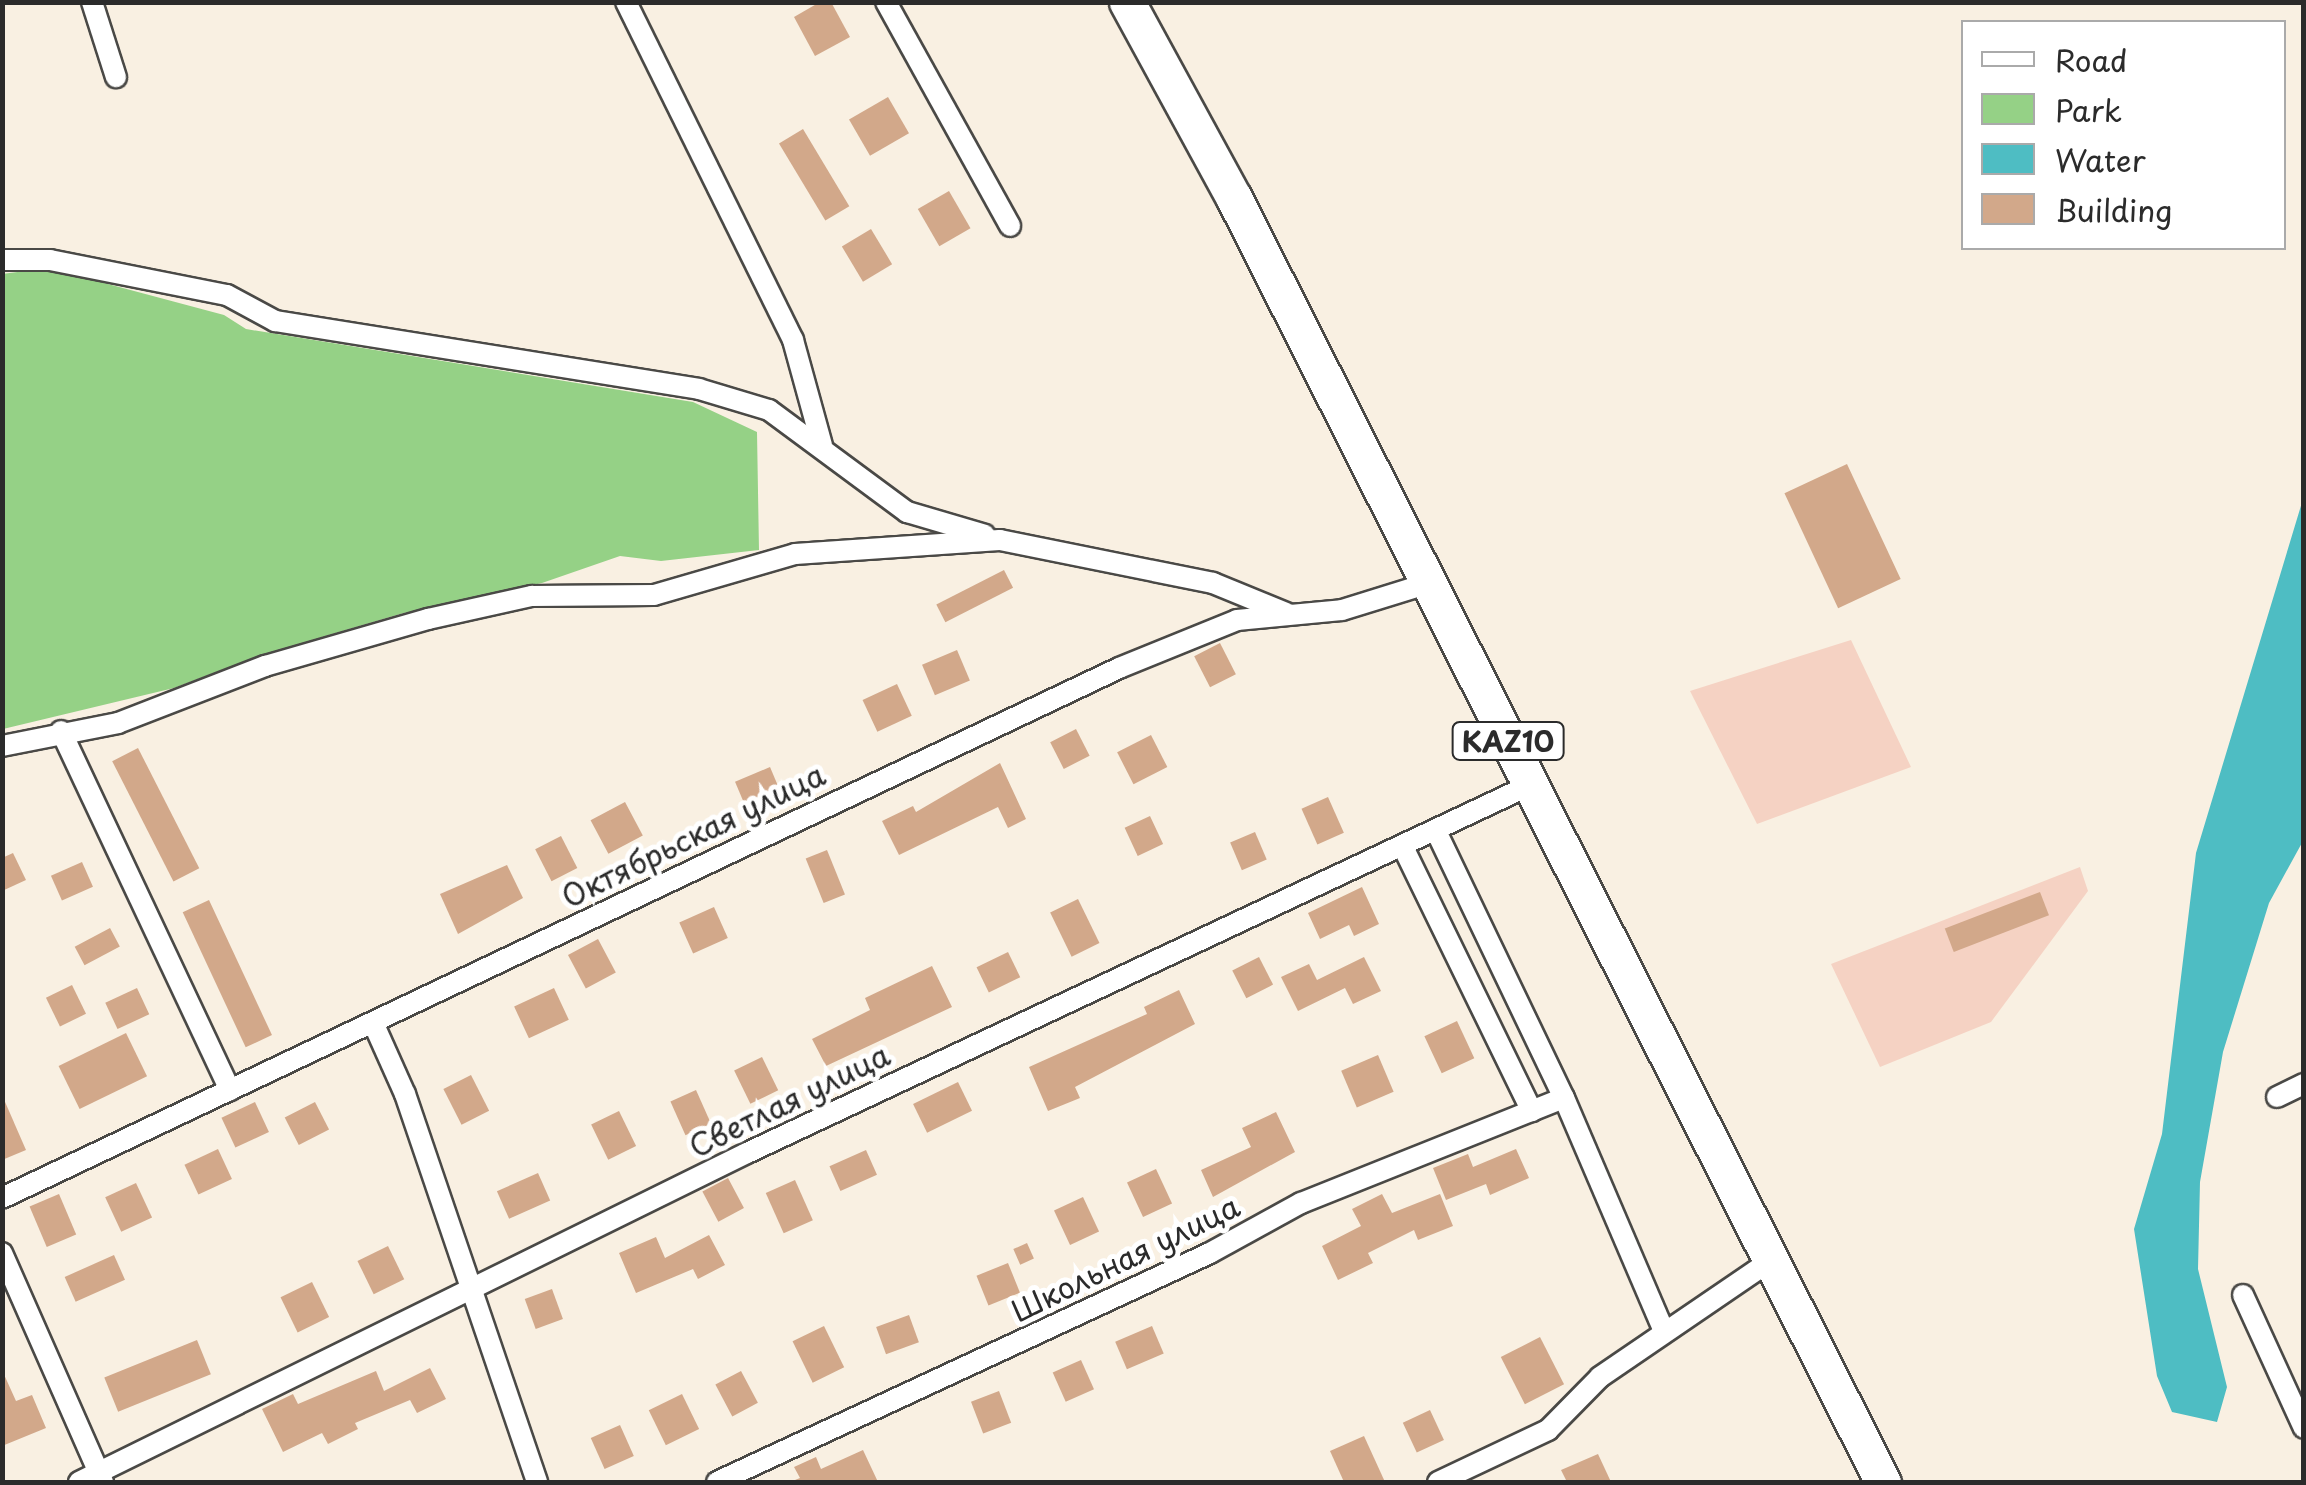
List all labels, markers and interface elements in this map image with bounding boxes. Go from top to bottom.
legend [1961,20,2286,250]
text: Road [2055,37,2128,82]
text: Park [2055,87,2122,132]
text: Water [2055,137,2146,182]
text: Building [2055,187,2172,232]
road number: KAZ10 [1450,718,1566,764]
street label: Октябрьская улица [554,755,832,915]
street label: Светлая улица [682,1036,896,1164]
street label: Школьная улица [1004,1187,1246,1329]

